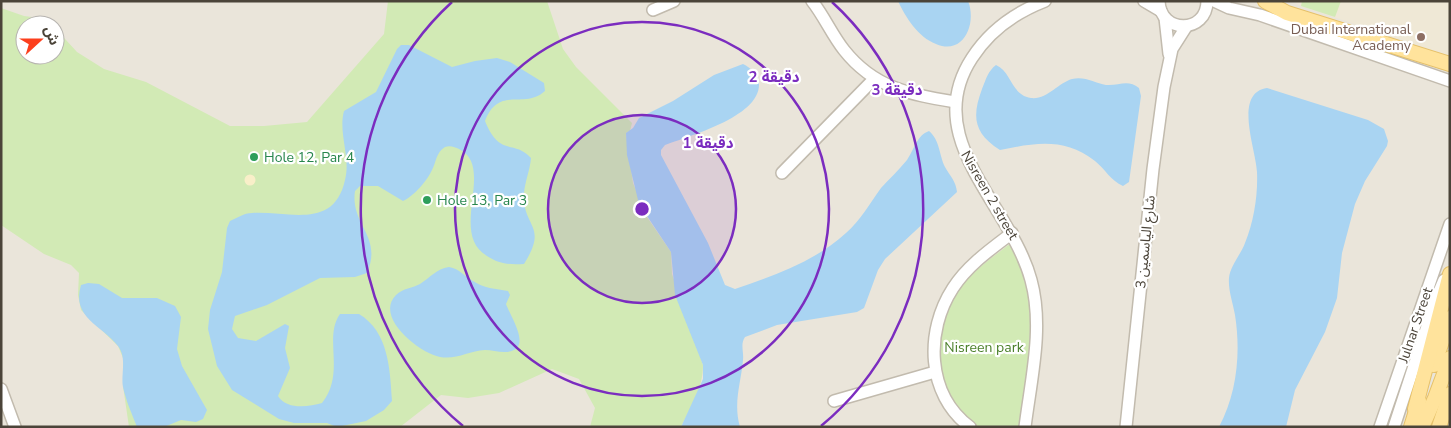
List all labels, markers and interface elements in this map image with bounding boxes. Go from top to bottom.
north arrow [15,15,65,65]
place label: Dubai International Academy [1291,20,1412,55]
text: ش [39,23,64,48]
marker: Dubai International Academy [1415,31,1427,43]
text: 2 دقيقة [749,67,800,87]
text: 3 دقيقة [872,80,923,100]
text: 1 دقيقة [683,133,734,153]
street label: Nisreen 2 street [956,147,1023,243]
place label: Hole 12, Par 4 [264,148,354,167]
marker: Hole 12, Par 4 [248,151,260,163]
place label: Hole 13, Par 3 [437,191,527,210]
marker: Hole 13, Par 3 [421,194,433,206]
street label: شارع الياسمين 3 [1131,194,1161,290]
centre of rings [633,200,651,218]
street label: Julnar Street [1393,285,1437,366]
park label: Nisreen park [944,338,1025,357]

